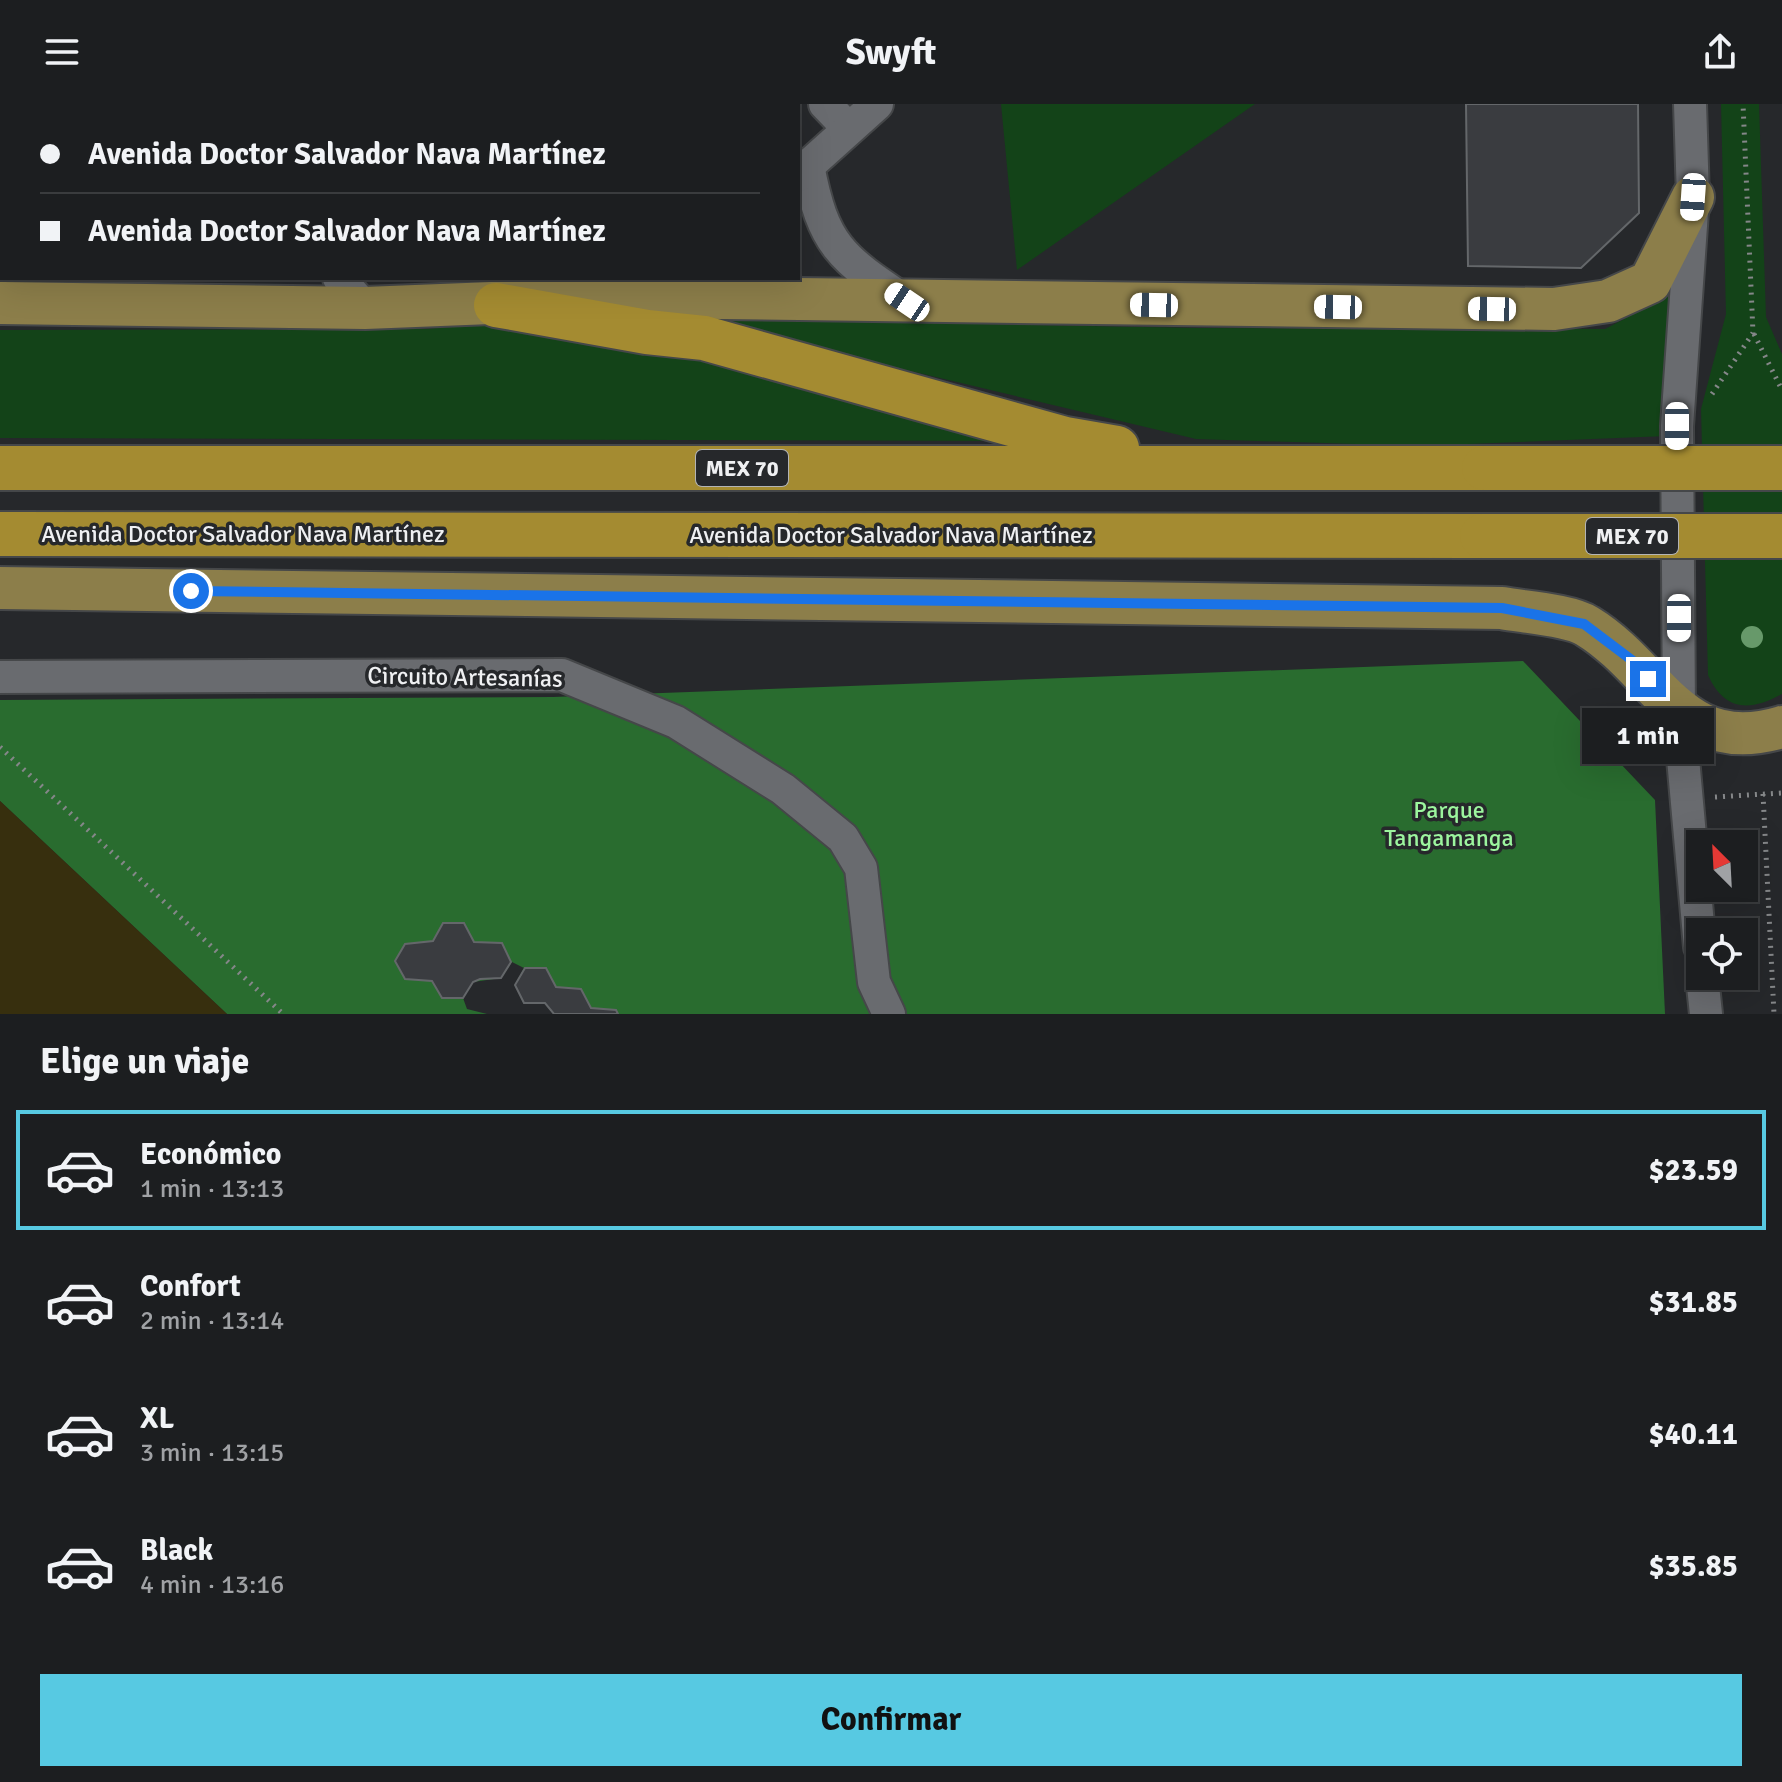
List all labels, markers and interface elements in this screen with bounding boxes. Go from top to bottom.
icon: menu [40,30,84,74]
text: Swyft [846,30,936,75]
icon: share [1698,30,1742,74]
text: Avenida Doctor Salvador Nava Martínez [88,136,606,173]
car [1679,172,1707,222]
text: Avenida Doctor Salvador Nava Martínez [88,213,606,250]
car [880,279,934,325]
car [1130,293,1178,317]
car [1314,295,1362,319]
car [1468,297,1516,321]
car [1665,402,1689,450]
road number: MEX 70 [696,450,788,486]
road number: MEX 70 [1586,518,1678,554]
street label: Avenida Doctor Salvador Nava Martínez [41,519,445,549]
street label: Avenida Doctor Salvador Nava Martínez [689,520,1093,550]
route start [173,573,209,609]
car [1667,594,1691,642]
street label: Circuito Artesanías [367,660,563,694]
route end [1630,661,1666,697]
callout: 1 min [1582,707,1714,763]
text: 1 min [1617,720,1679,752]
park label: Parque Tangamanga [1384,795,1514,853]
north arrow [1686,830,1758,902]
map controls [1686,830,1758,990]
button: locate [1686,918,1758,990]
text: Elige un viaje [40,1039,249,1084]
icon: car [44,1134,116,1206]
text: Económico [140,1136,282,1173]
text: $23.59 [1648,1152,1738,1189]
text: 1 min · 13:13 [140,1173,284,1205]
icon: car [44,1266,116,1338]
text: Confort [140,1268,241,1305]
text: $31.85 [1648,1284,1738,1321]
text: 2 min · 13:14 [140,1305,284,1337]
icon: car [44,1398,116,1470]
text: XL [140,1400,174,1437]
text: $40.11 [1648,1416,1738,1453]
text: 3 min · 13:15 [140,1437,284,1469]
icon: car [44,1530,116,1602]
text: Black [140,1532,213,1569]
text: $35.85 [1648,1548,1738,1585]
text: 4 min · 13:16 [140,1569,284,1601]
button: Confirmar [40,1674,1742,1766]

